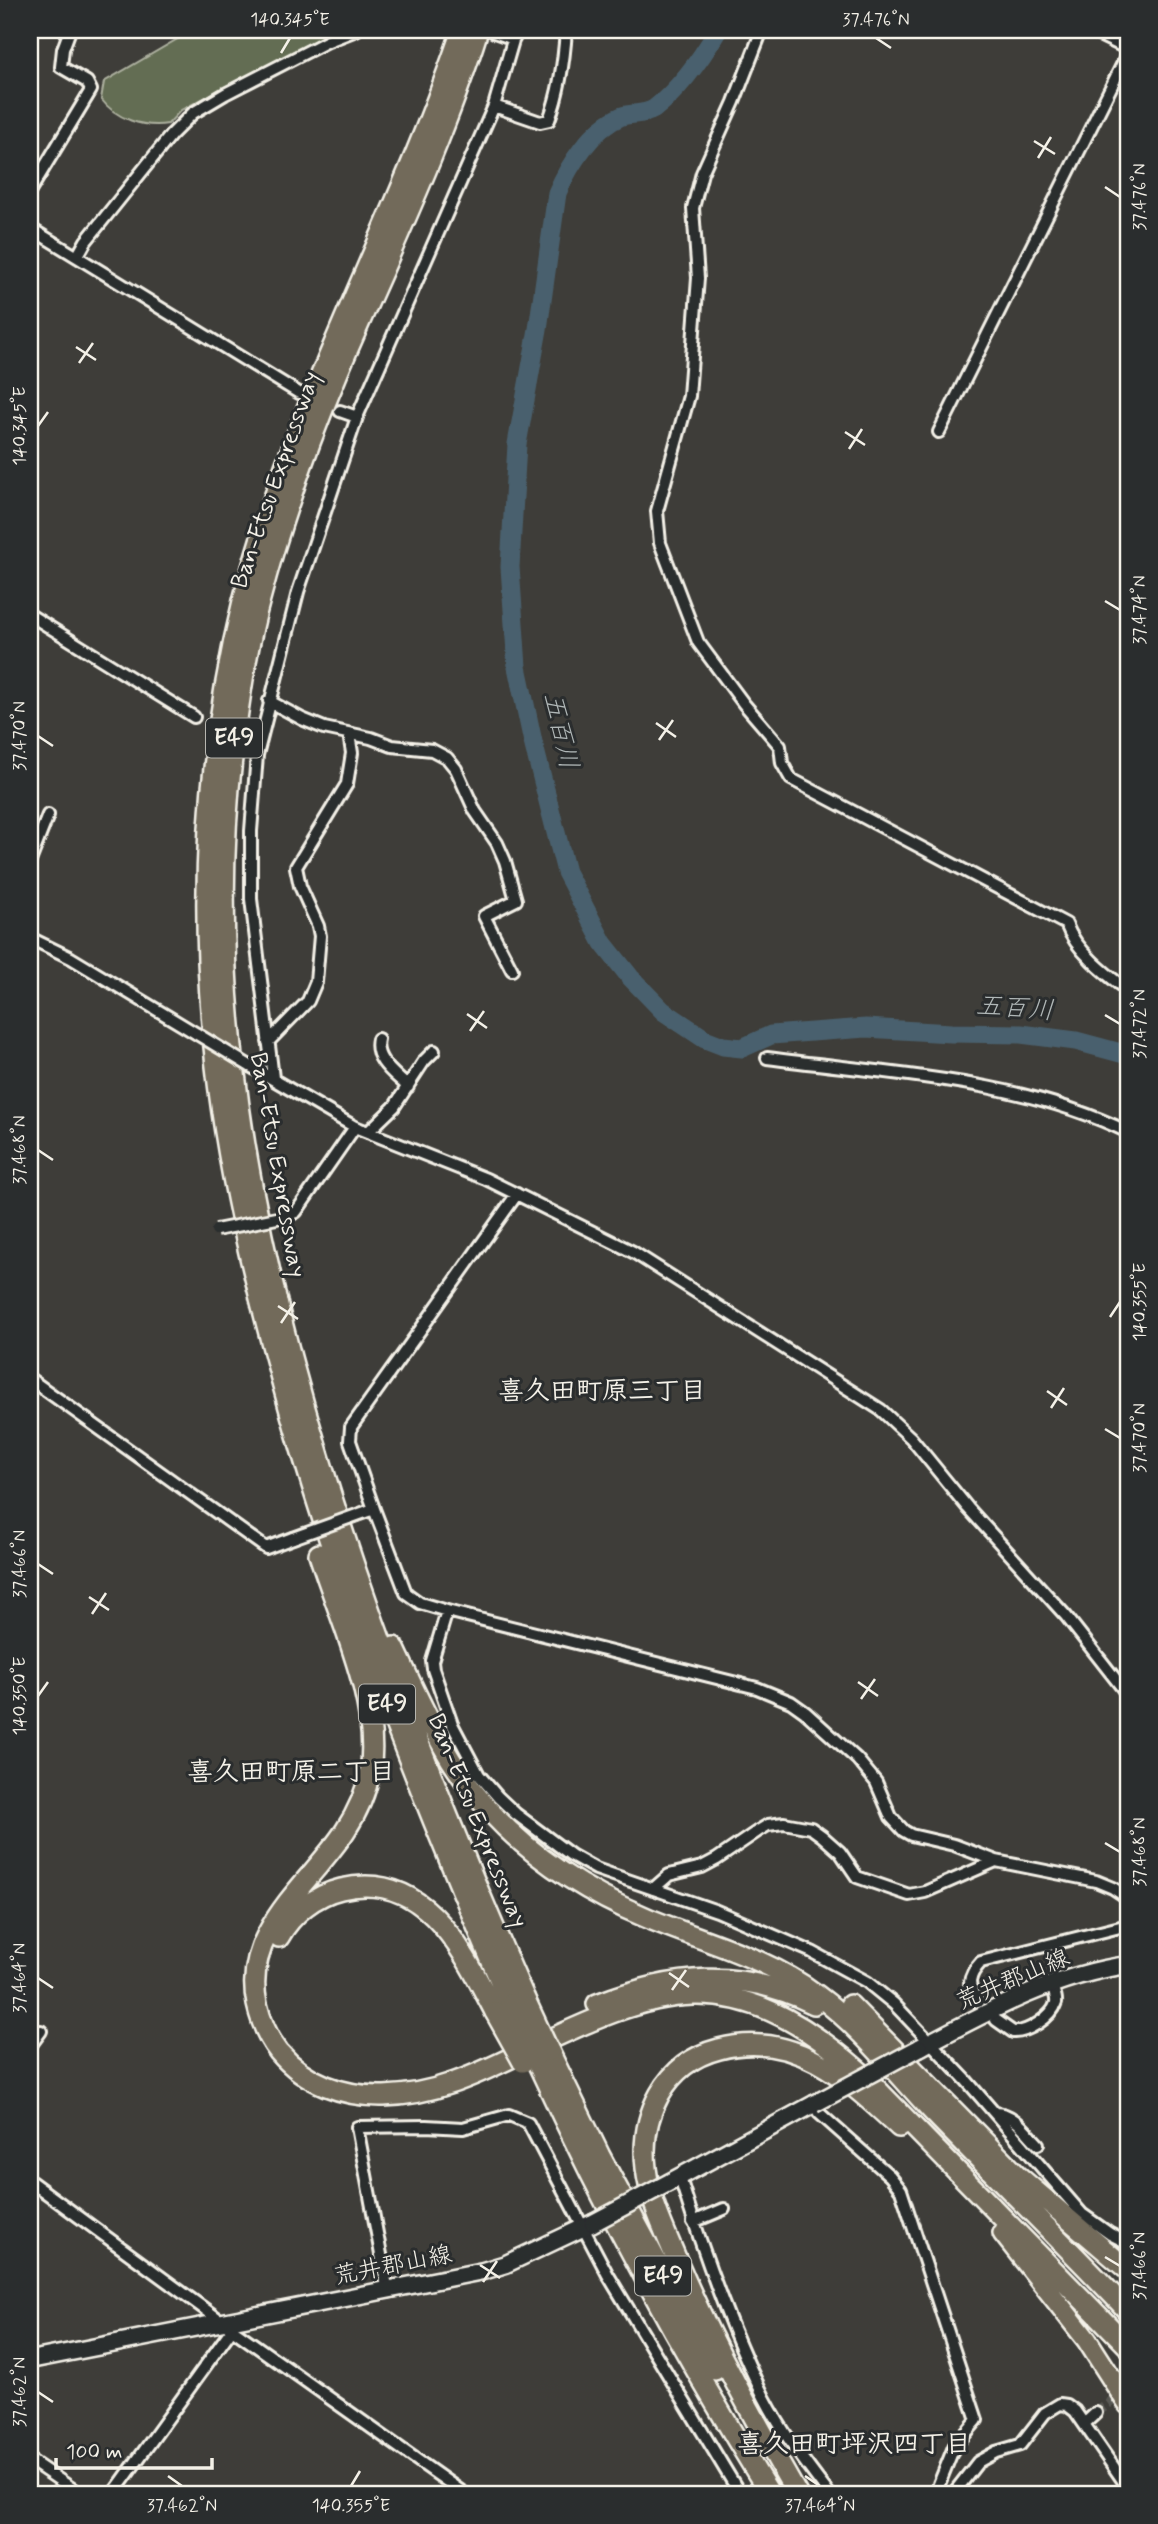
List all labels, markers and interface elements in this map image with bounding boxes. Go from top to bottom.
text: 140.345°E [250,8,330,32]
text: 37.476°N [842,8,910,32]
text: 37.476°N [1128,163,1152,231]
street label: Ban-Etsu Expressway [224,367,328,593]
text: 140.345°E [8,386,32,466]
text: 37.474°N [1128,575,1152,645]
water label: 五百川 [535,689,585,773]
text: 37.470°N [8,701,32,771]
road number: E49 [206,718,262,758]
water label: 五百川 [975,989,1055,1029]
text: 37.472°N [1128,989,1152,1059]
street label: Ban-Etsu Expressway [242,1050,312,1280]
text: 37.468°N [8,1115,32,1185]
text: 140.355°E [1128,1263,1152,1341]
district label: 喜久田町原三丁目 [498,1375,706,1409]
text: 37.470°N [1128,1403,1152,1473]
text: 37.466°N [8,1530,32,1598]
text: 140.350°E [8,1656,32,1736]
road number: E49 [359,1684,415,1723]
street label: Ban-Etsu Expressway [420,1710,534,1932]
district label: 喜久田町原二丁目 [187,1756,395,1790]
text: 37.468°N [1128,1817,1152,1887]
street label: 荒井郡山線 [952,1942,1074,2018]
text: 37.464°N [8,1943,32,2013]
text: 37.466°N [1128,2232,1152,2300]
street label: 荒井郡山線 [331,2239,455,2293]
road number: E49 [635,2256,691,2296]
text: 37.462°N [8,2357,32,2427]
scale bar [56,2426,212,2470]
district label: 喜久田町坪沢四丁目 [737,2428,971,2462]
text: 100 m [66,2438,122,2466]
text: 37.462°N [147,2494,217,2518]
text: 140.355°E [312,2494,390,2518]
text: 37.464°N [785,2494,855,2518]

